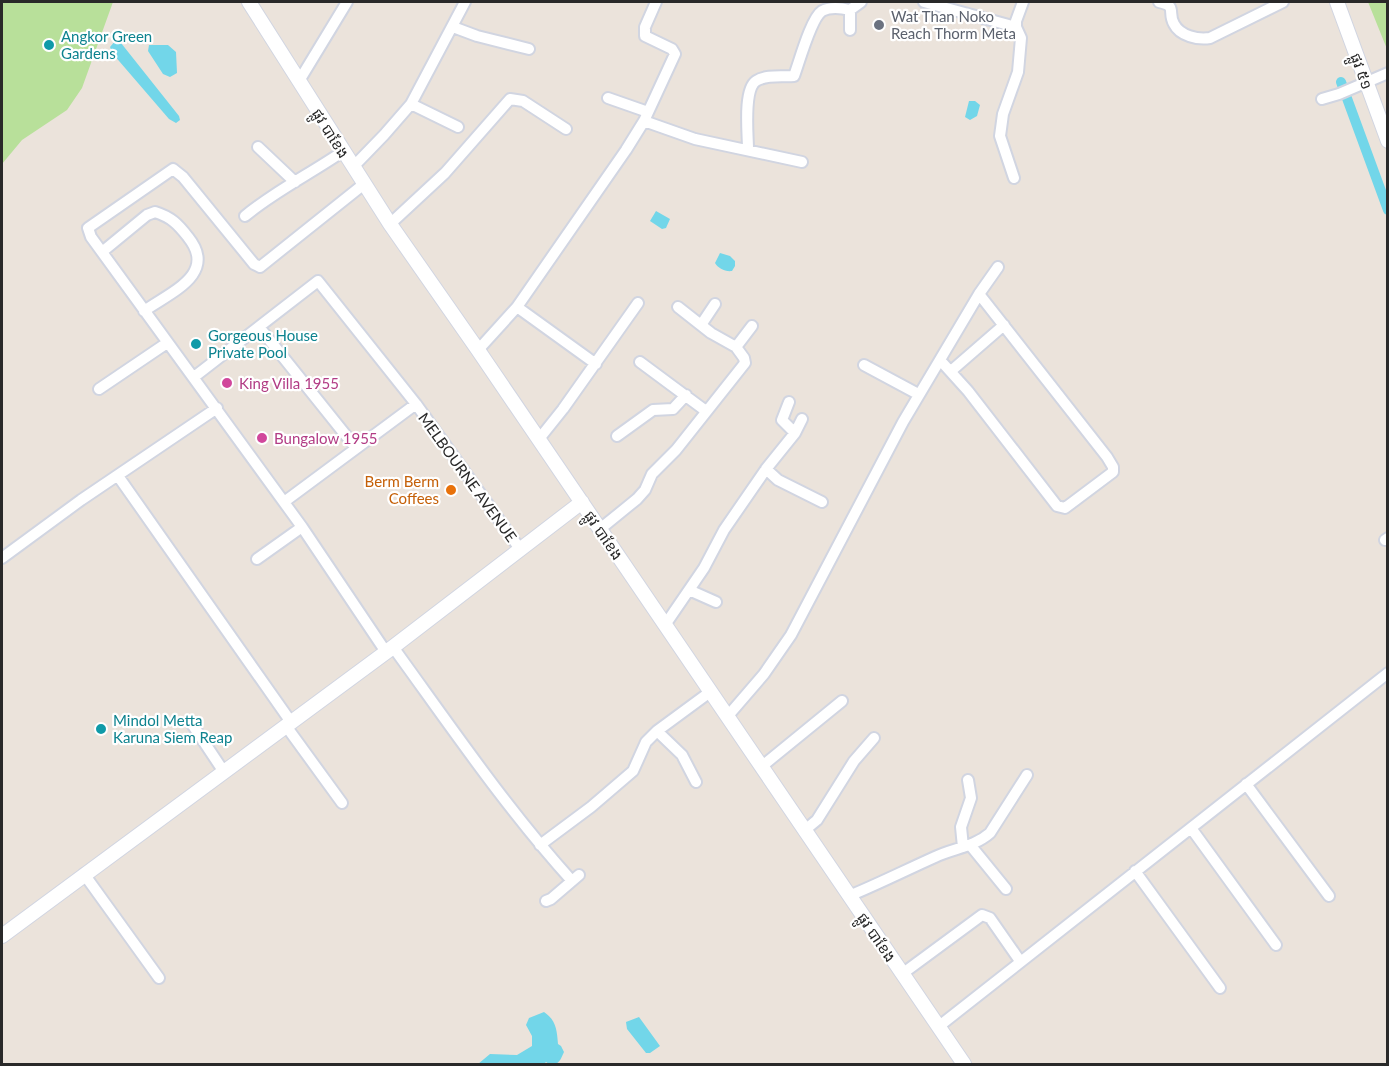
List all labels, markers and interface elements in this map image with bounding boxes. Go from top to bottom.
place label: Wat Than Noko Reach Thorm Meta [891,7,1016,42]
marker: Wat Than Noko Reach Thorm Meta [872,18,886,32]
place label: Angkor Green Gardens [61,27,152,62]
marker: Angkor Green Gardens [42,38,56,52]
street label: ផ្លូវ ៥១ [1342,50,1377,93]
street label: ផ្លូវ បាខែង [304,105,353,164]
place label: Gorgeous House Private Pool [208,326,318,361]
marker: Gorgeous House Private Pool [189,337,203,351]
place label: King Villa 1955 [239,374,339,392]
marker: King Villa 1955 [220,376,234,390]
street label: MELBOURNE AVENUE [415,409,521,545]
place label: Bungalow 1955 [274,429,378,447]
marker: Bungalow 1955 [255,431,269,445]
place label: Berm Berm Coffees [365,472,439,507]
marker: Berm Berm Coffees [444,483,458,497]
street label: ផ្លូវ បាខែង [577,507,627,566]
place label: Mindol Metta Karuna Siem Reap [113,711,232,746]
marker: Mindol Metta Karuna Siem Reap [94,722,108,736]
street label: ផ្លូវ បាខែង [850,909,900,968]

